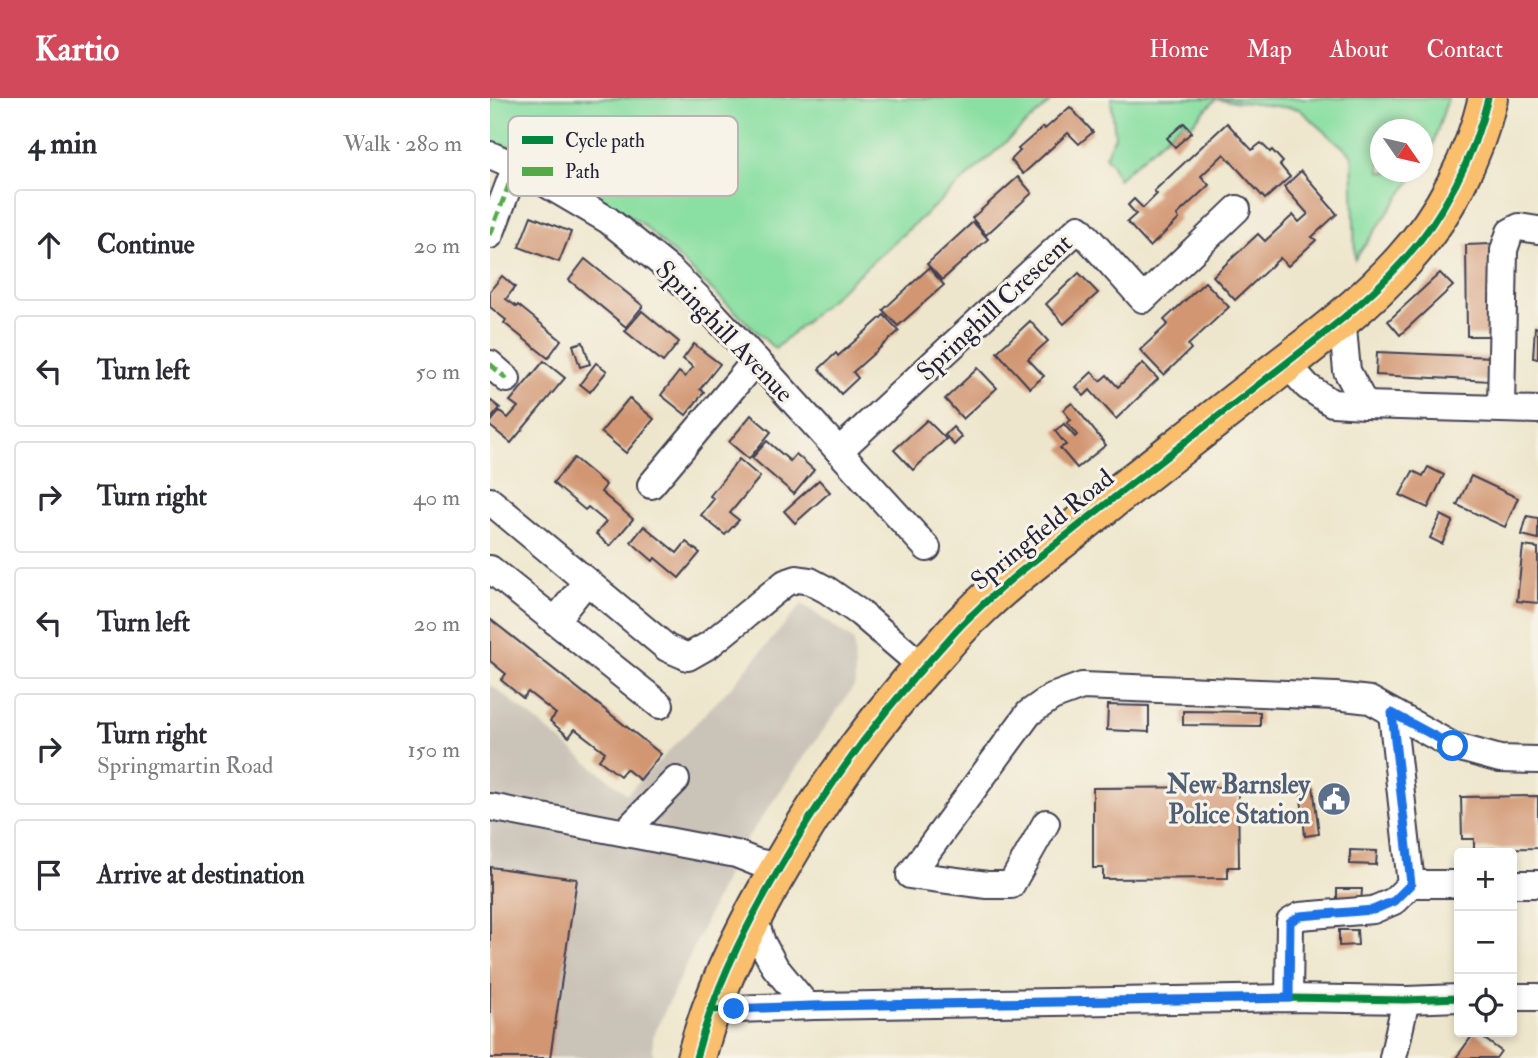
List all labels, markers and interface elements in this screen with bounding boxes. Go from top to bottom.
text: Kartio [35,29,119,70]
text: Home [1149,34,1209,65]
text: Map [1247,34,1292,65]
text: About [1330,34,1389,65]
text: Contact [1427,34,1503,65]
legend [508,116,738,196]
north arrow [1370,119,1433,182]
text: 4 min [28,125,97,162]
text: Walk · 280 m [343,129,462,158]
text: Cycle path [565,129,645,154]
text: Path [565,160,600,184]
icon: ahead [30,226,68,264]
street label: Springhill Crescent [910,228,1080,389]
text: Continue [97,229,195,261]
text: 20 m [414,231,460,260]
street label: Springhill Avenue [648,254,800,410]
icon: left [30,352,68,390]
text: Turn left [97,355,190,387]
text: 50 m [416,357,460,386]
street label: Springfield Road [965,462,1121,598]
icon: right [30,478,68,516]
text: Turn right [97,481,207,513]
text: 40 m [413,483,460,512]
icon: left [30,604,68,642]
text: Turn left [97,607,190,639]
text: 20 m [414,609,460,638]
text: Turn right [97,719,207,751]
icon: right [30,730,68,768]
route start [1437,730,1468,761]
text: 150 m [407,735,460,764]
text: Springmartin Road [97,751,273,780]
place label: New Barnsley Police Station [1165,769,1312,831]
public building icon: New Barnsley Police Station [1315,780,1353,818]
map controls [1454,848,1517,1037]
button: + [1454,848,1517,911]
icon: arrive [30,856,68,894]
text: Arrive at destination [97,859,305,891]
button: − [1454,911,1517,974]
button: locate [1454,974,1517,1037]
route end [718,993,749,1024]

